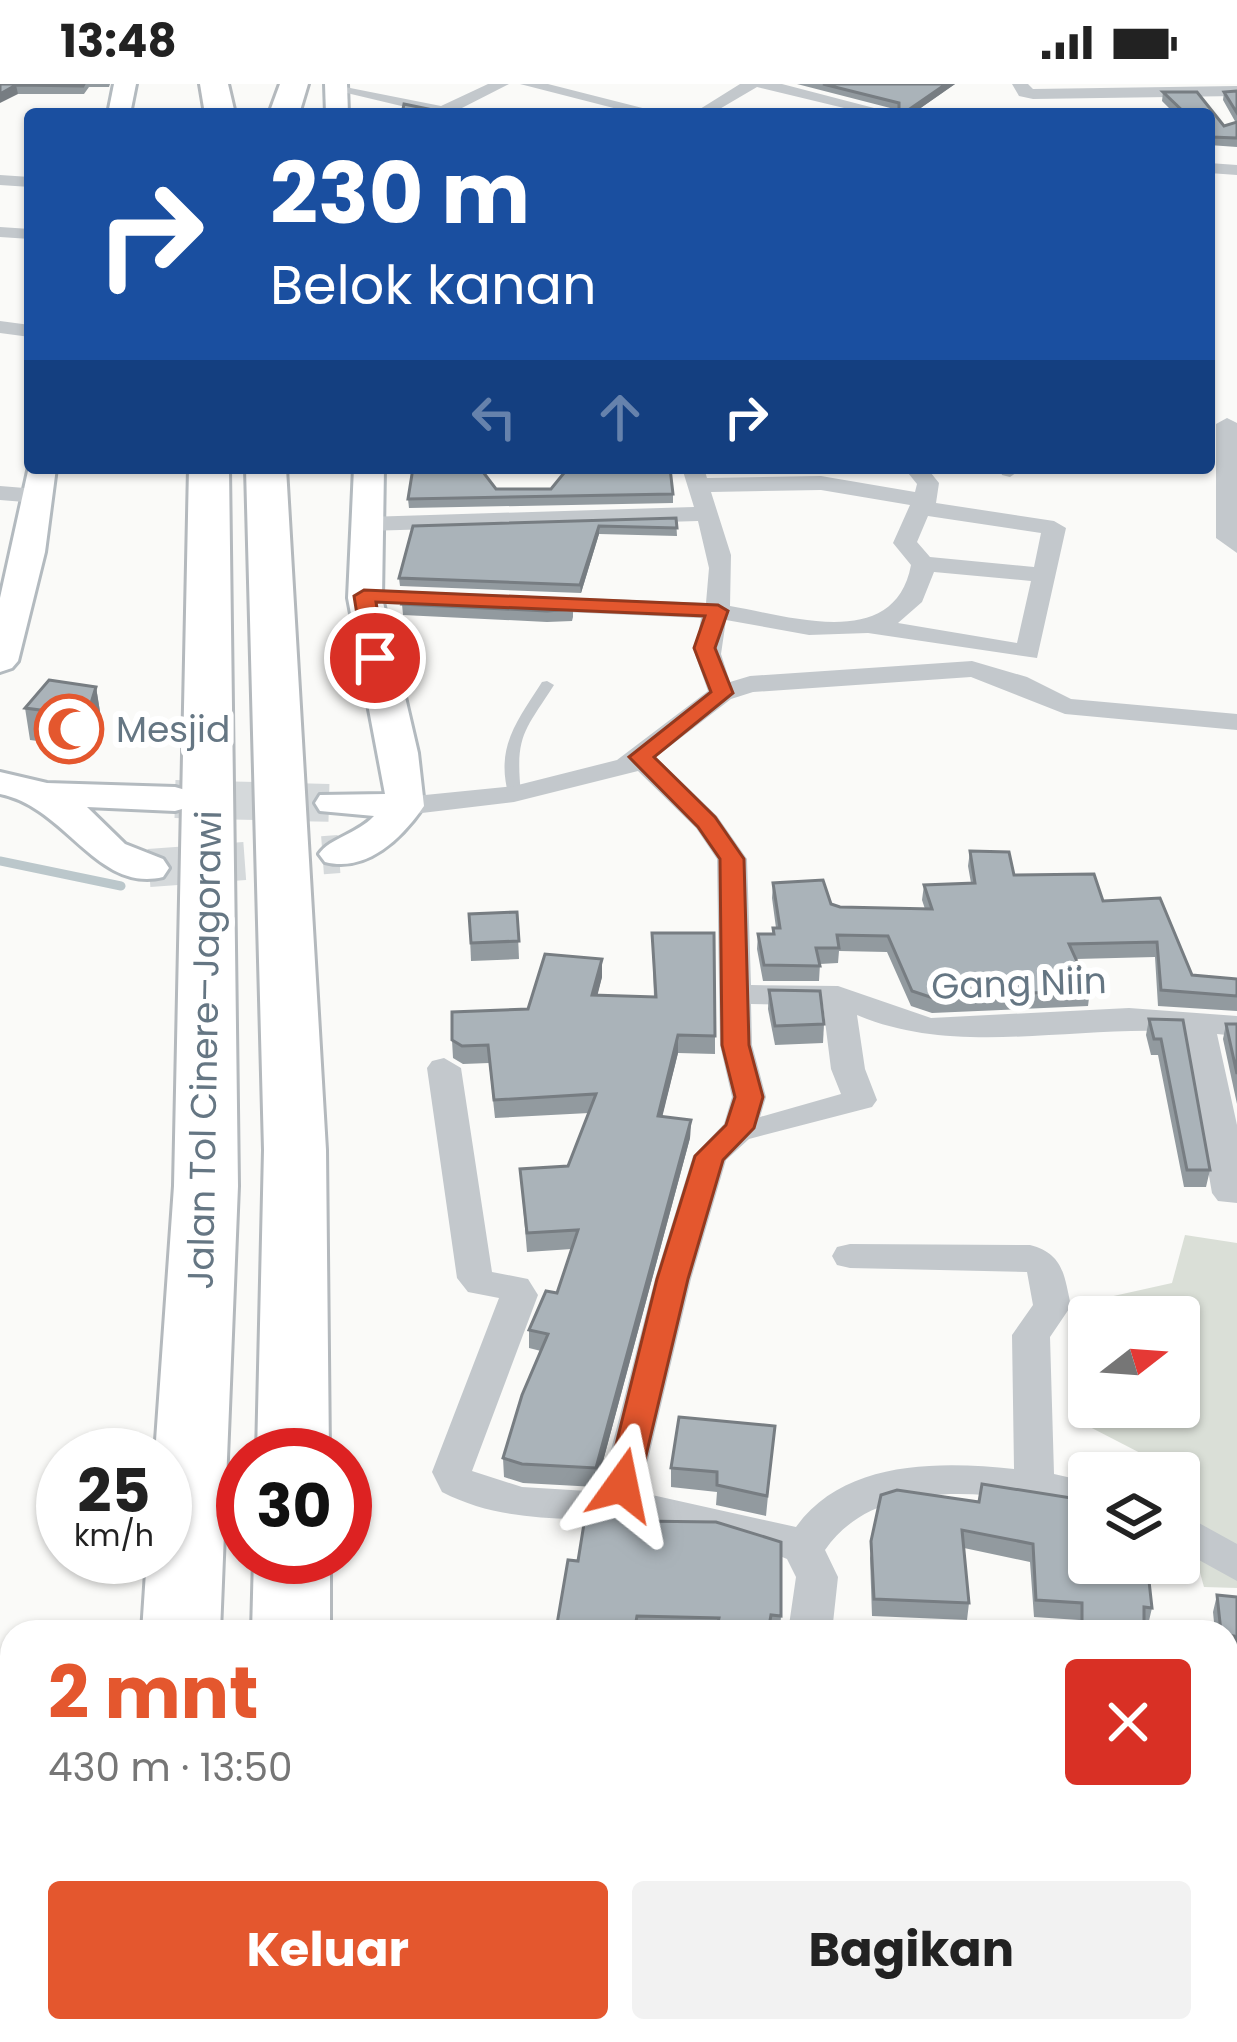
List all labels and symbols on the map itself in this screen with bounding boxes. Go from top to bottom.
pin [324,607,426,709]
mosque icon: Mesjid [34,694,104,764]
place label: Mesjid [116,704,230,755]
street label: Jalan Tol Cinere–Jagorawi [175,810,234,1290]
street label: Gang Niin [930,955,1108,1012]
north arrow [1068,1296,1200,1428]
position arrow [559,1422,685,1548]
speed limit sign: 30 [216,1428,372,1584]

